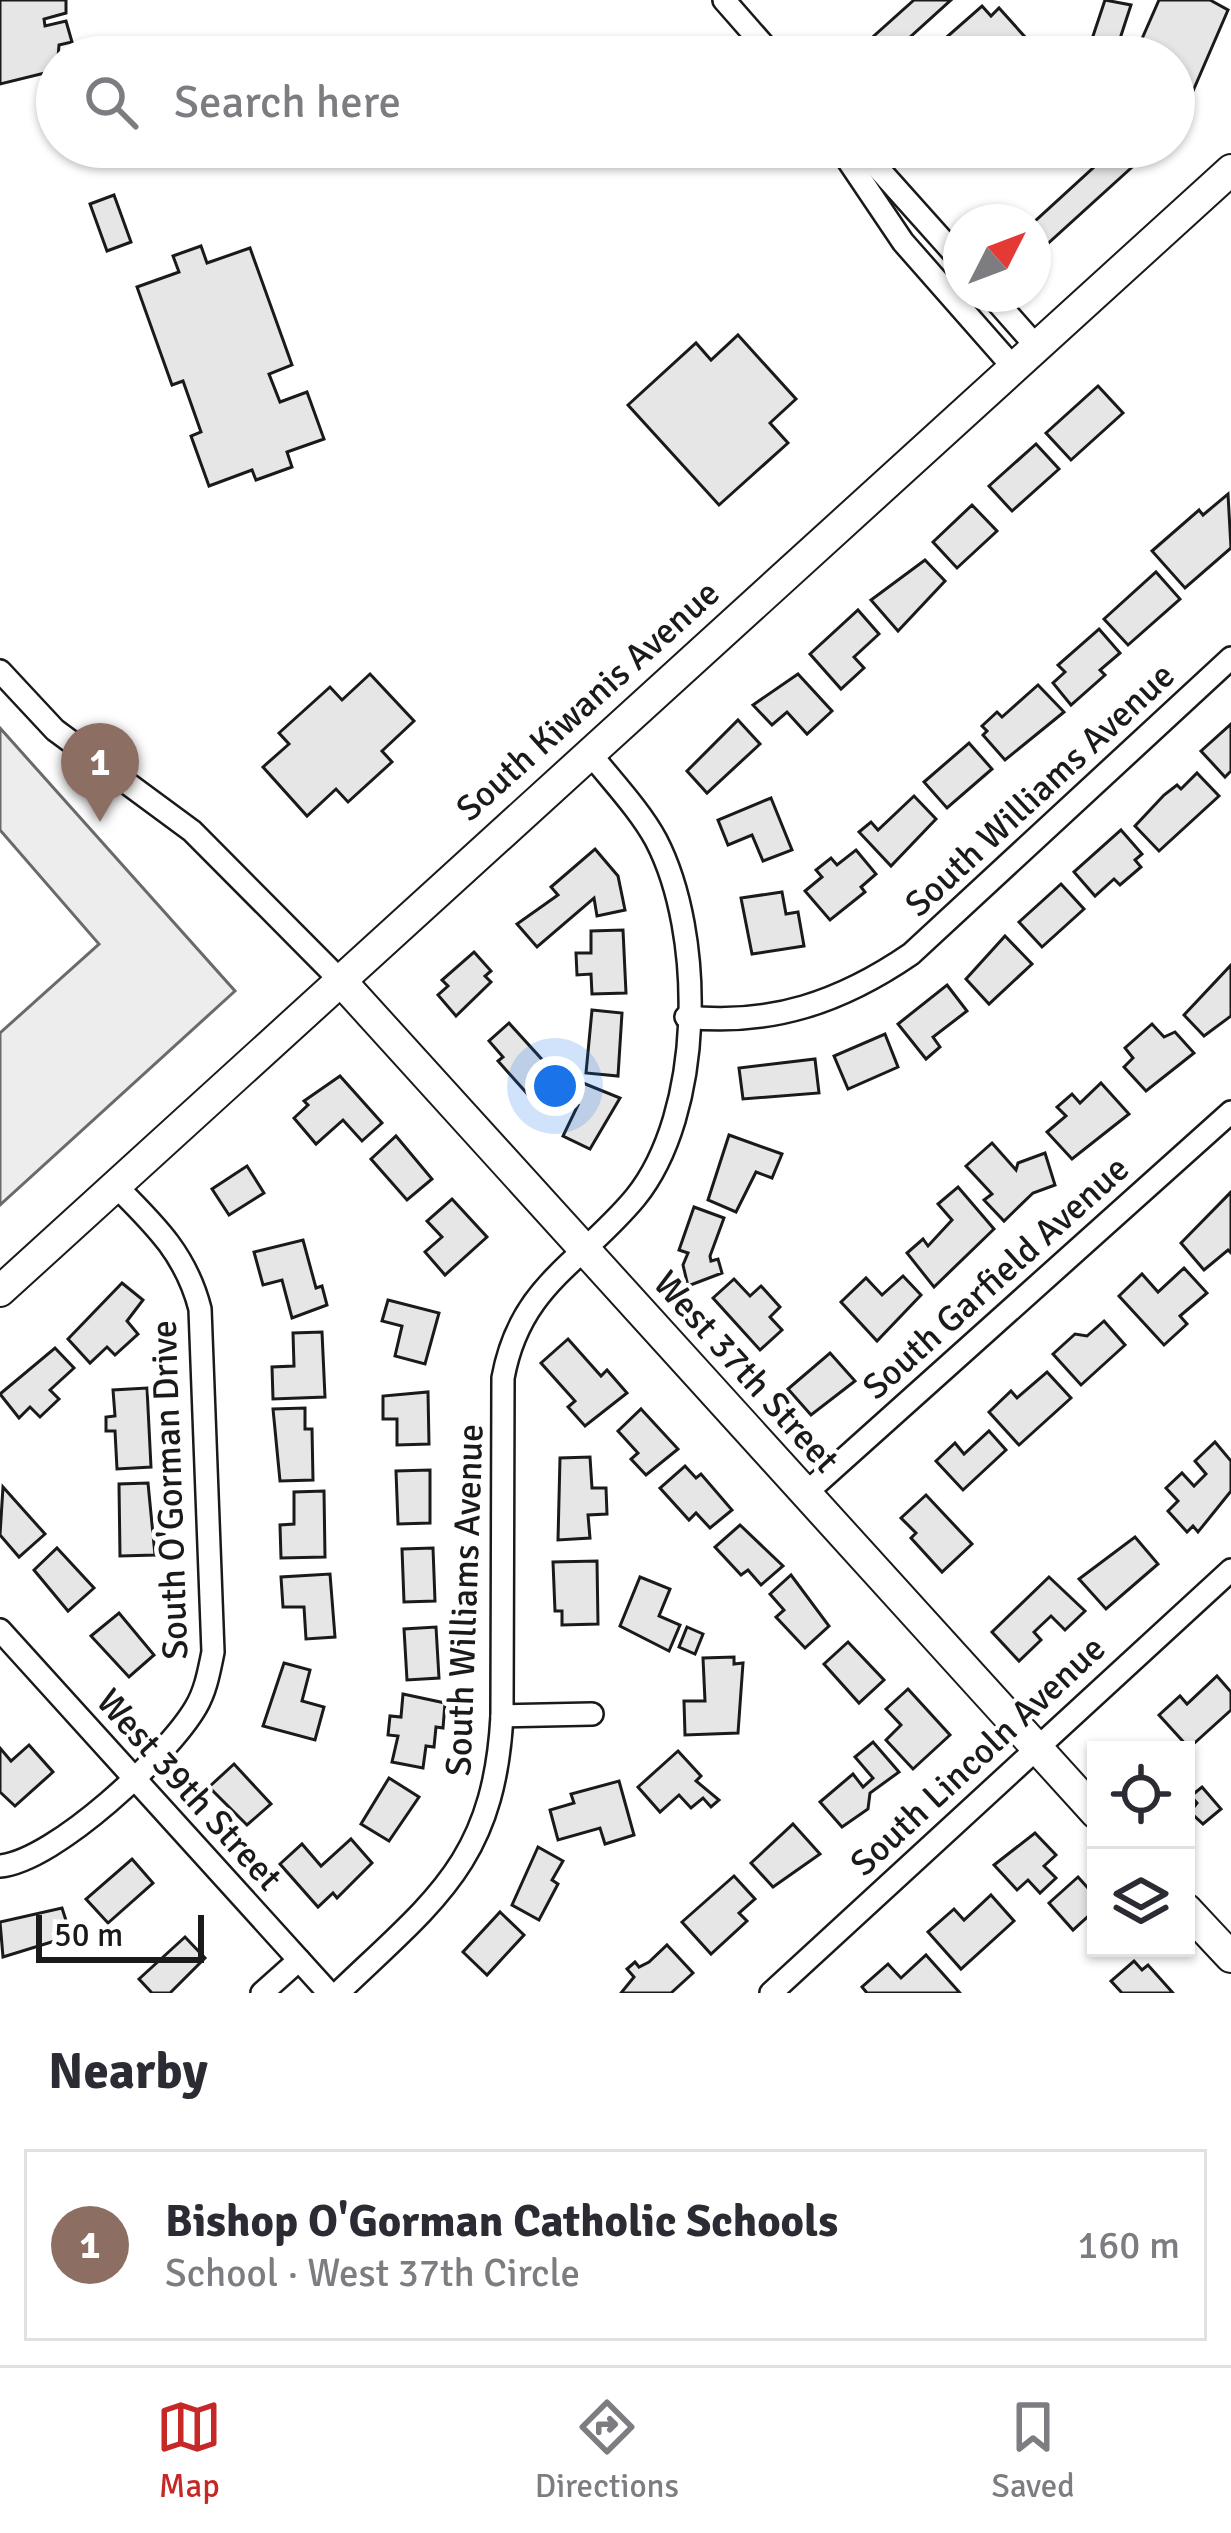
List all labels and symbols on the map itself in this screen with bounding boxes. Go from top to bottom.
north arrow [943,204,1051,312]
street label: South Kiwanis Avenue [447,571,729,831]
street label: South Williams Avenue [896,653,1184,927]
pin: 1 [61,723,139,822]
your location [525,1056,585,1116]
street label: South Garfield Avenue [853,1146,1139,1410]
street label: West 37th Street [644,1262,848,1482]
street label: South O'Gorman Drive [142,1319,198,1661]
street label: South Williams Avenue [436,1423,494,1777]
street label: South Lincoln Avenue [841,1626,1115,1886]
street label: West 39th Street [87,1680,291,1900]
scale bar [36,1909,204,1962]

